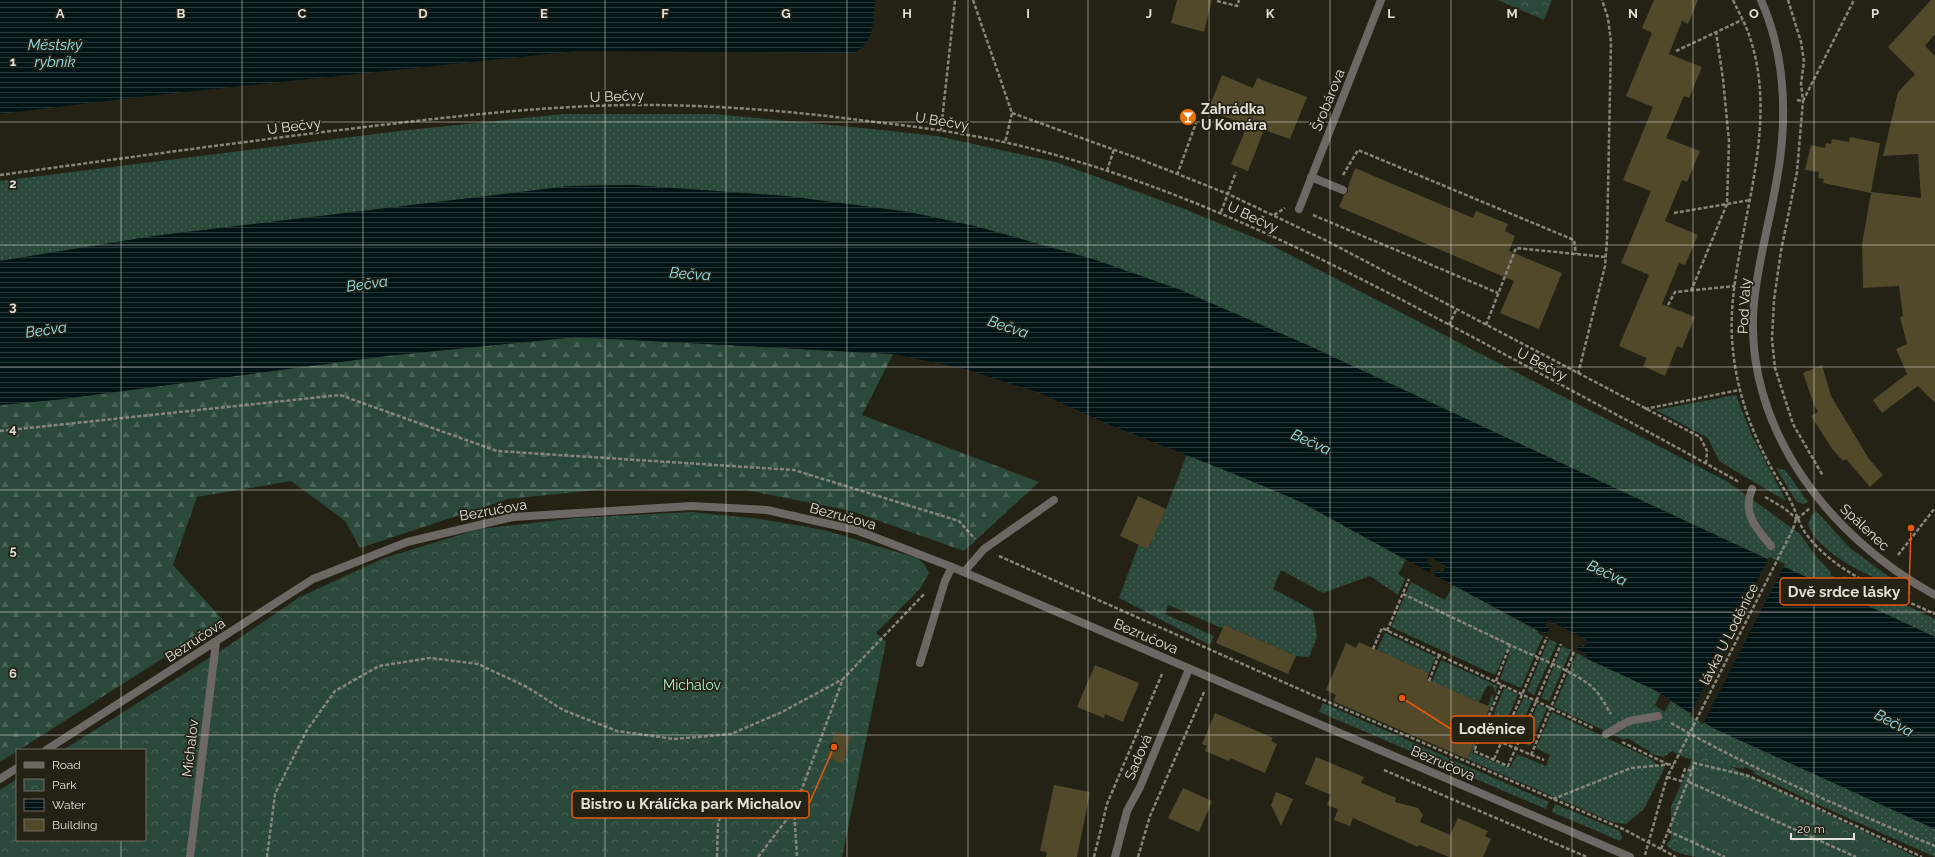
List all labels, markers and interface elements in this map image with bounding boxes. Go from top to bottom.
text: A [56,6,65,21]
text: B [177,6,186,21]
text: C [298,6,307,21]
text: D [418,6,428,21]
text: E [540,6,548,21]
text: F [661,6,669,21]
text: G [781,6,791,21]
text: H [902,6,912,21]
text: I [1026,6,1030,21]
text: J [1146,6,1152,21]
text: K [1266,6,1275,21]
text: L [1387,6,1395,21]
text: M [1506,6,1518,21]
text: N [1628,6,1638,21]
text: O [1749,6,1759,21]
text: P [1871,6,1879,21]
water label: Městský rybník [28,36,83,71]
text: 1 [10,54,17,69]
street label: Šrobárova [1306,66,1348,133]
street label: U Bečvy [590,87,645,105]
place label: Zahrádka U Komára [1201,101,1267,133]
bar icon: Zahrádka U Komára [1178,107,1198,127]
street label: U Bečvy [914,109,970,133]
street label: U Bečvy [266,115,322,137]
text: 2 [9,176,17,191]
street label: U Bečvy [1225,198,1281,236]
water label: Bečva [669,264,711,284]
water label: Bečva [345,272,389,296]
street label: Pod Valy [1735,277,1753,335]
text: 3 [9,299,17,314]
water label: Bečva [985,312,1031,342]
water label: Bečva [24,318,68,342]
street label: U Bečvy [1514,344,1570,384]
text: 4 [9,421,17,436]
water label: Bečva [1288,425,1334,459]
street label: Bezručova [458,496,528,524]
street label: Bezručova [808,499,878,533]
street label: Spálenec [1837,500,1893,554]
text: 5 [9,543,17,558]
water label: Bečva [1584,556,1630,590]
callout: Dvě srdce lásky [1780,578,1909,605]
street label: lávka U Loděnice [1697,581,1761,687]
text: Dvě srdce lásky [1788,583,1901,601]
street label: Bezručova [162,615,228,665]
street label: Bezručova [1111,615,1181,657]
text: 6 [9,666,17,681]
park label: Michalov [663,677,722,693]
water label: Bečva [1871,705,1917,741]
callout: Loděnice [1451,716,1534,743]
street label: Michalov [179,718,202,778]
text: Loděnice [1459,720,1525,738]
street label: Sadová [1121,732,1155,782]
street label: Bezručova [1408,742,1478,784]
legend [16,749,146,841]
text: Road [52,758,81,772]
text: Park [52,778,77,792]
callout: Bistro u Králíčka park Michalov [572,791,809,818]
text: Bistro u Králíčka park Michalov [580,795,802,813]
text: Water [52,798,86,812]
scale bar [1791,815,1854,841]
text: Building [52,818,98,832]
text: 20 m [1797,822,1825,836]

